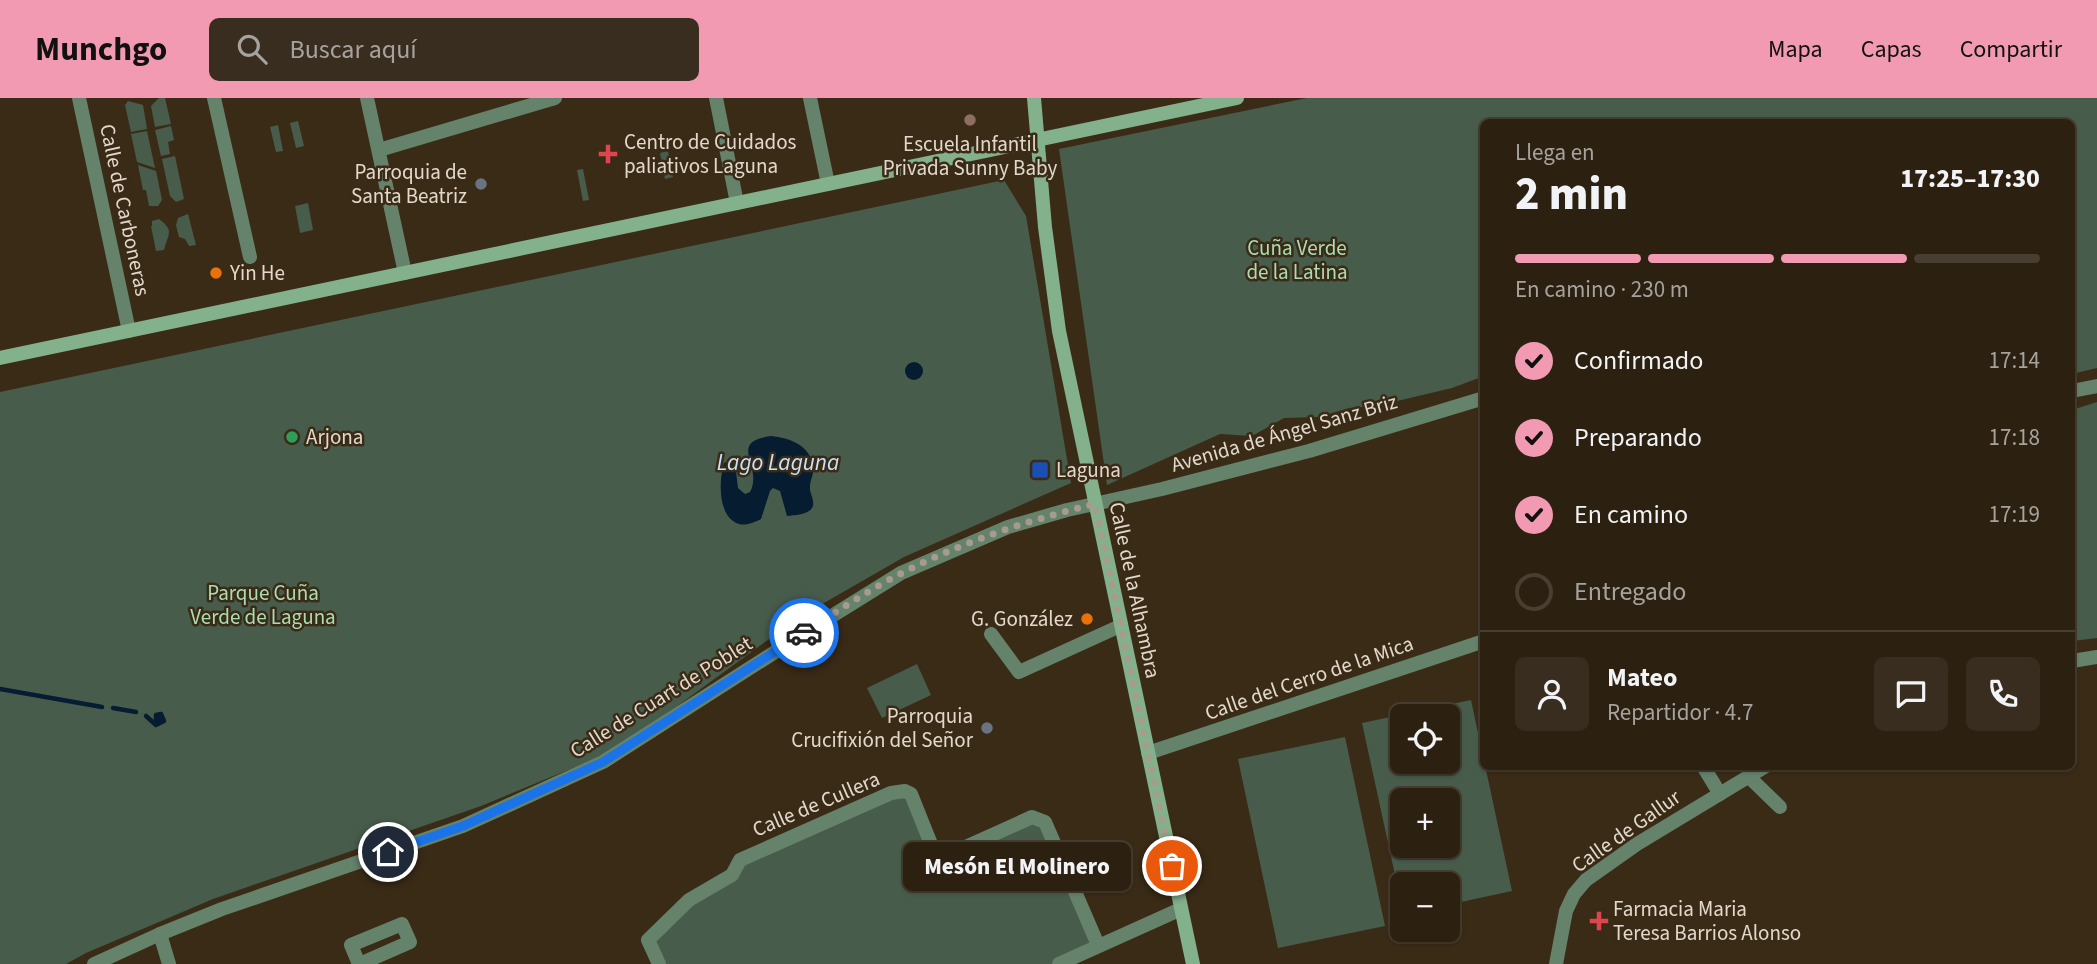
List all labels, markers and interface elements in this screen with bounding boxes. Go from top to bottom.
search box [209,18,699,81]
text: Munchgo [35,26,167,73]
icon: search [233,30,271,68]
text: Buscar aquí [289,31,417,68]
text: Mapa [1768,32,1823,67]
text: Capas [1861,32,1922,67]
text: Compartir [1960,32,2062,67]
marker: Escuela Infantil Privada Sunny Baby [962,112,978,128]
street label: Calle de Carboneras [92,121,158,299]
place label: Centro de Cuidados paliativos Laguna [624,127,797,181]
place label: Escuela Infantil Privada Sunny Baby [883,129,1058,183]
text: Llega en [1515,136,1595,169]
marker: Centro de Cuidados paliativos Laguna [598,144,618,164]
place label: Parroquia de Santa Beatriz [351,157,467,211]
text: 17:25–17:30 [1900,160,2040,197]
text: 2 min [1515,162,1628,227]
marker: Parroquia de Santa Beatriz [473,176,489,192]
park label: Cuña Verde de la Latina [1246,233,1348,287]
place label: Yin He [229,258,285,288]
marker: Yin He [208,265,224,281]
text: En camino · 230 m [1515,273,1689,306]
icon: check [1515,342,1553,380]
text: Confirmado [1574,342,1703,379]
text: 17:14 [1989,344,2040,377]
street label: Avenida de Ángel Sanz Briz [1167,386,1401,480]
icon: check [1515,419,1553,457]
text: Preparando [1574,419,1702,456]
text: 17:18 [1989,421,2040,454]
place label: Arjona [306,422,363,452]
marker: Arjona [284,429,300,445]
water label: Lago Laguna [717,446,839,479]
place label: Laguna [1056,455,1121,485]
marker: Laguna [1030,460,1050,480]
icon: check [1515,496,1553,534]
text: En camino [1574,496,1688,533]
text: 17:19 [1989,498,2040,531]
street label: Calle de la Alhambra [1102,499,1168,681]
text: Entregado [1574,573,1686,610]
park label: Parque Cuña Verde de Laguna [190,578,336,632]
courier [769,598,839,668]
place label: G. González [971,604,1073,634]
marker: G. González [1079,611,1095,627]
icon: car [785,614,823,652]
street label: Calle del Cerro de la Mica [1201,628,1417,728]
street label: Calle de Cuart de Poblet [564,629,758,765]
button: person [1515,657,1589,731]
button: chat [1874,657,1948,731]
button: phone [1966,657,2040,731]
text: Mateo [1607,659,1677,696]
text: Repartidor · 4.7 [1607,696,1753,729]
place label: Parroquia Crucifixión del Señor [791,701,974,755]
map controls [1390,704,1460,942]
button: locate [1390,704,1460,774]
marker: Parroquia Crucifixión del Señor [979,720,995,736]
street label: Calle de Cullera [748,764,884,844]
street label: Calle de Gallur [1565,782,1687,880]
button: + [1390,788,1460,858]
pin [358,822,418,882]
icon: home [369,833,407,871]
pin [1142,836,1202,896]
callout: Mesón El Molinero [902,842,1130,890]
icon: bag [1153,847,1191,885]
text: Mesón El Molinero [924,850,1110,883]
button: − [1390,872,1460,942]
place label: Farmacia Maria Teresa Barrios Alonso [1613,894,1801,948]
marker: Farmacia Maria Teresa Barrios Alonso [1591,913,1607,929]

